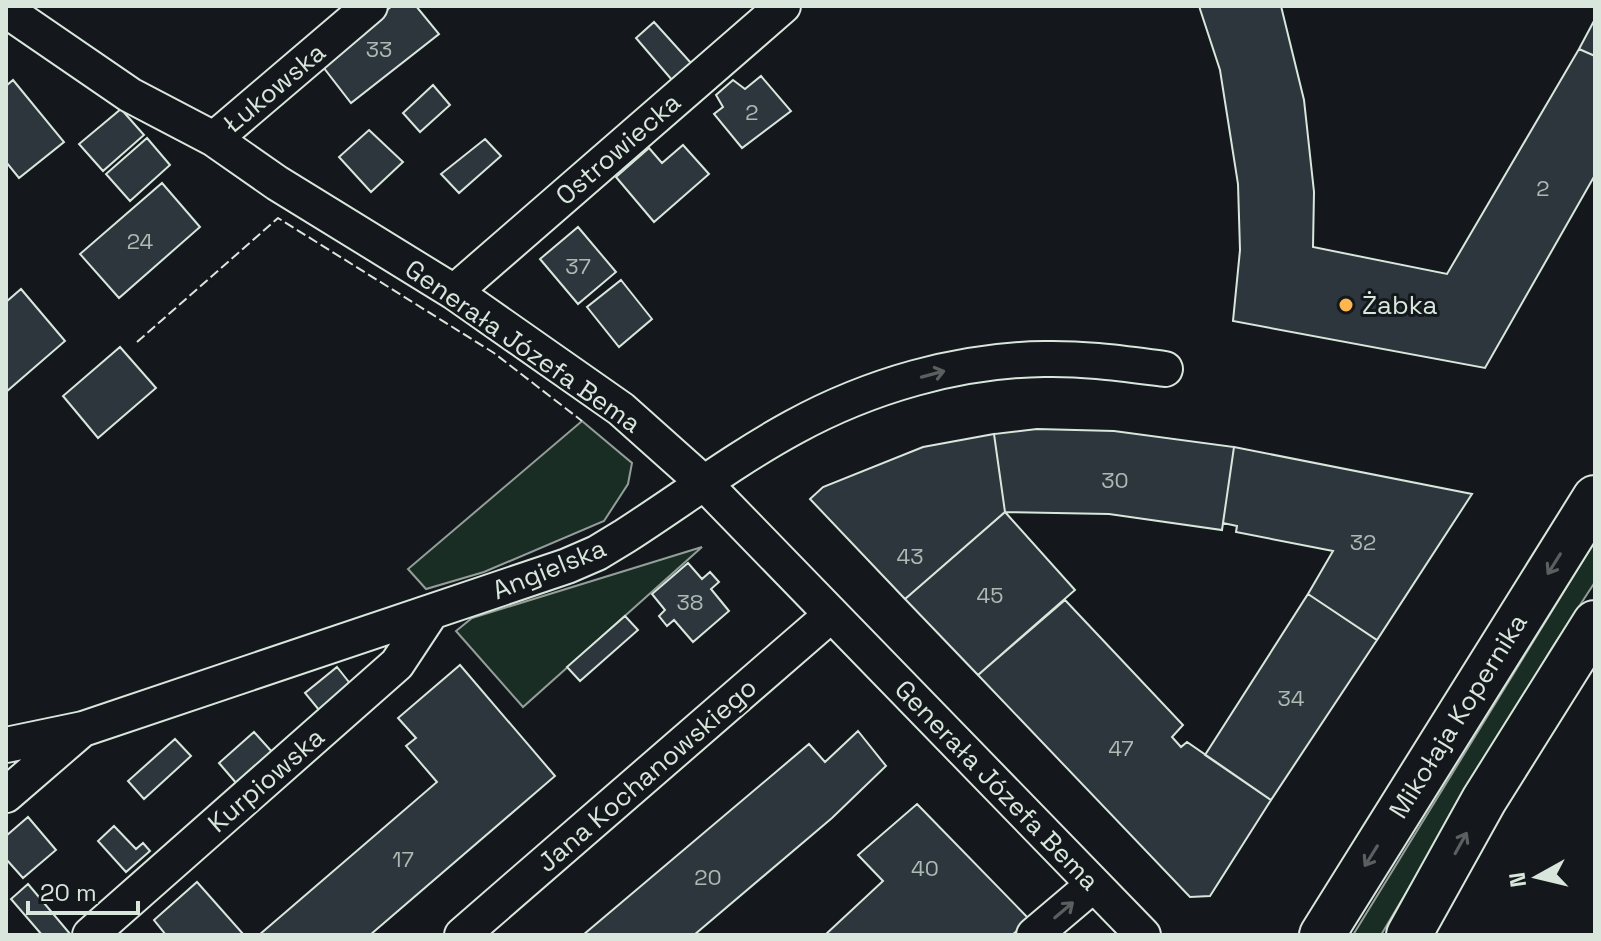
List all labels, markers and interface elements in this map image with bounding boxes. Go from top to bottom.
street label: Łukowska [216,35,332,141]
house number: 33 [366,35,392,63]
street label: Ostrowiecka [548,85,688,213]
house number: 2 [745,98,759,126]
house number: 2 [1536,174,1550,202]
house number: 24 [127,227,153,255]
street label: Generała Józefa Bema [398,252,648,440]
house number: 37 [565,252,591,280]
place label: Żabka [1362,288,1437,322]
marker: Żabka [1337,296,1355,314]
one-way arrow [920,366,946,381]
house number: 30 [1101,466,1129,494]
house number: 32 [1350,528,1376,556]
street label: Angielska [487,531,611,607]
house number: 43 [896,542,924,570]
one-way arrow [1545,552,1561,575]
house number: 45 [977,581,1003,609]
house number: 38 [677,588,704,616]
street label: Mikołaja Kopernika [1381,607,1535,825]
street label: Jana Kochanowskiego [530,670,764,880]
street label: Generała Józefa Bema [887,672,1107,898]
house number: 34 [1277,684,1305,712]
street label: Kurpiowska [201,720,331,840]
house number: 47 [1108,734,1134,762]
one-way arrow [1453,831,1469,855]
north arrow [1497,837,1577,917]
one-way arrow [1362,844,1379,866]
house number: 17 [392,845,414,873]
house number: 40 [911,854,939,882]
house number: 20 [694,863,722,891]
scale bar [28,865,138,915]
text: N [1502,871,1532,889]
text: 20 m [40,877,97,908]
one-way arrow [1053,901,1074,919]

